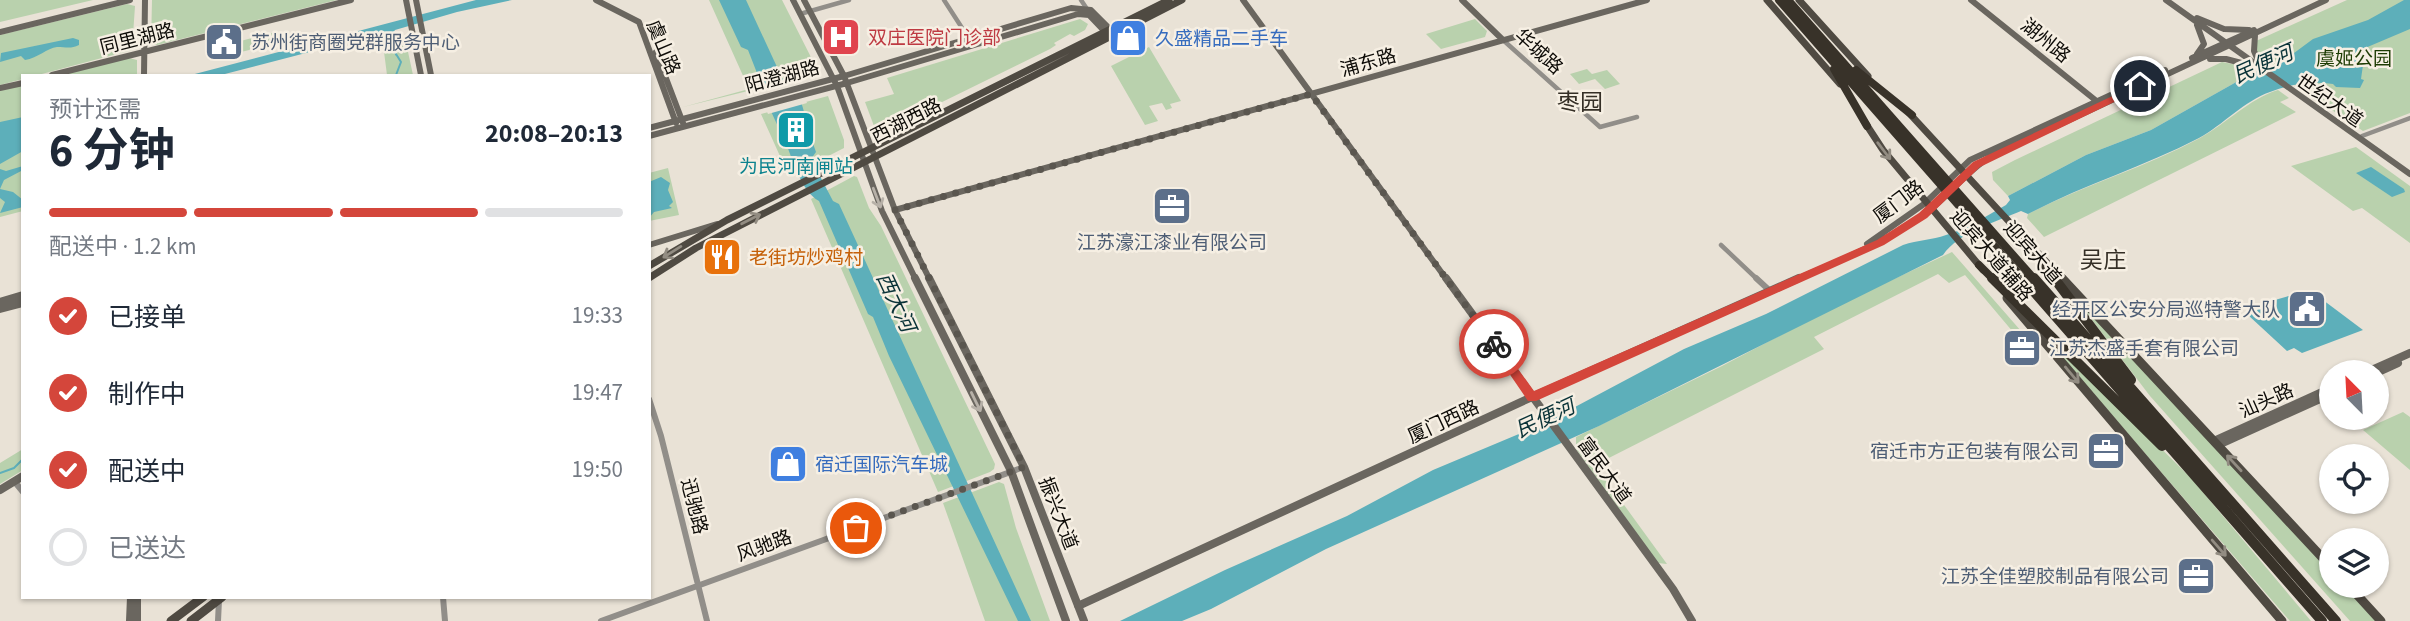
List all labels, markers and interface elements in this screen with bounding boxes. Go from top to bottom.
street label: 湖州路 [2014,13,2076,70]
street label: 虞山路 [639,16,686,79]
hospital icon: 双庄医院门诊部 [820,16,862,58]
street label: 同里湖路 [97,17,178,62]
shop icon: 久盛精品二手车 [1107,17,1149,59]
public building icon: 苏州街商圈党群服务中心 [203,21,245,63]
street label: 华城路 [1508,23,1568,81]
place label: 双庄医院门诊部 [868,25,1001,52]
place label: 久盛精品二手车 [1155,26,1288,53]
place label: 苏州街商圈党群服务中心 [251,30,460,57]
water label: 民便河 [2228,36,2302,91]
street label: 浦东路 [1337,43,1400,84]
park label: 虞姬公园 [2316,46,2392,73]
street label: 阳澄湖路 [742,55,823,100]
pin [2110,56,2170,116]
icon: home [2121,67,2159,105]
street label: 世纪大道 [2290,68,2368,134]
district label: 枣园 [1557,86,1603,119]
street label: 西湖西路 [867,92,947,151]
text: 预计还需 [49,93,141,126]
building icon: 为民河南闸站 [775,109,817,151]
text: 20:08–20:13 [485,115,623,152]
text: 6 分钟 [49,119,175,184]
one-way arrow [1876,141,1891,159]
place label: 为民河南闸站 [739,154,853,181]
street label: 厦门路 [1868,174,1930,230]
office icon: 江苏濠江漆业有限公司 [1151,185,1193,227]
one-way arrow [871,186,884,208]
street label: 迎宾大道辅路 [1943,204,2038,308]
one-way arrow [740,212,761,226]
street label: 迎宾大道 [1997,215,2067,291]
text: 配送中 · 1.2 km [49,230,197,263]
place label: 江苏濠江漆业有限公司 [1077,230,1267,257]
restaurant icon: 老街坊炒鸡村 [701,236,743,278]
district label: 吴庄 [2080,244,2126,277]
one-way arrow [663,245,683,259]
place label: 老街坊炒鸡村 [749,245,863,272]
water label: 西大河 [869,267,925,341]
public building icon: 经开区公安分局巡特警大队 [2286,288,2328,330]
icon: check [49,297,87,335]
place label: 经开区公安分局巡特警大队 [2052,297,2280,324]
text: 已接单 [108,299,186,336]
text: 19:33 [572,299,623,332]
courier [1459,309,1529,379]
icon: bike [1475,325,1513,363]
office icon: 江苏杰盛手套有限公司 [2001,327,2043,369]
place label: 江苏杰盛手套有限公司 [2049,336,2239,363]
north arrow [2319,360,2389,430]
map controls [2319,360,2389,598]
one-way arrow [2063,366,2079,384]
icon: check [49,374,87,412]
text: 制作中 [108,376,186,413]
text: 19:47 [572,376,623,409]
street label: 汕头路 [2235,377,2298,425]
water label: 民便河 [1510,389,1584,445]
one-way arrow [970,391,984,412]
street label: 厦门西路 [1403,394,1484,451]
office icon: 宿迁市方正包装有限公司 [2085,430,2127,472]
street label: 富民大道 [1571,432,1637,510]
place label: 宿迁市方正包装有限公司 [1870,439,2079,466]
shop icon: 宿迁国际汽车城 [767,443,809,485]
button: locate [2319,444,2389,514]
icon: check [49,451,87,489]
place label: 宿迁国际汽车城 [815,452,948,479]
text: 配送中 [108,453,186,490]
text: 19:50 [572,453,623,486]
one-way arrow [2226,455,2243,472]
street label: 振兴大道 [1031,473,1084,554]
street label: 迅驰路 [674,475,714,537]
pin [826,498,886,558]
icon: bag [837,509,875,547]
street label: 风驰路 [733,524,796,569]
button: layers [2319,528,2389,598]
text: 已送达 [108,530,186,567]
one-way arrow [2211,539,2227,557]
office icon: 江苏全佳塑胶制品有限公司 [2175,555,2217,597]
place label: 江苏全佳塑胶制品有限公司 [1941,564,2169,591]

